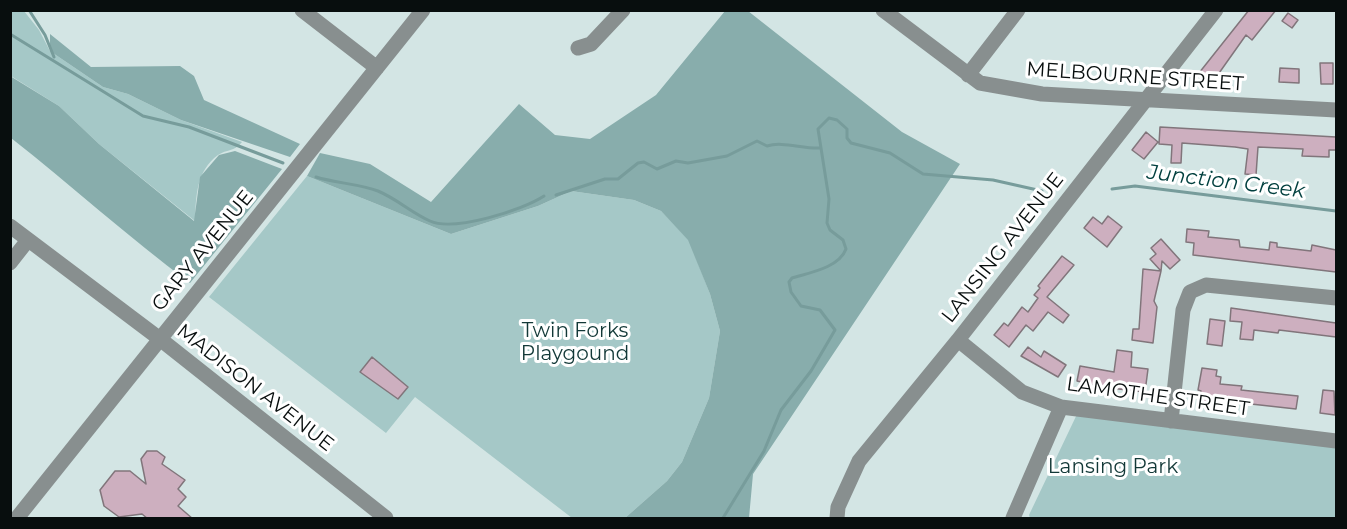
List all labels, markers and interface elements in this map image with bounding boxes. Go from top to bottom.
street label: MELBOURNE STREET [1026,57,1244,97]
water label: Junction Creek [1146,160,1306,204]
street label: LANSING AVENUE [937,168,1069,328]
street label: GARY AVENUE [147,186,259,316]
street label: MADISON AVENUE [172,319,338,457]
park label: Twin Forks Playgound [521,319,629,366]
street label: LAMOTHE STREET [1065,372,1251,422]
park label: Lansing Park [1048,455,1178,479]

